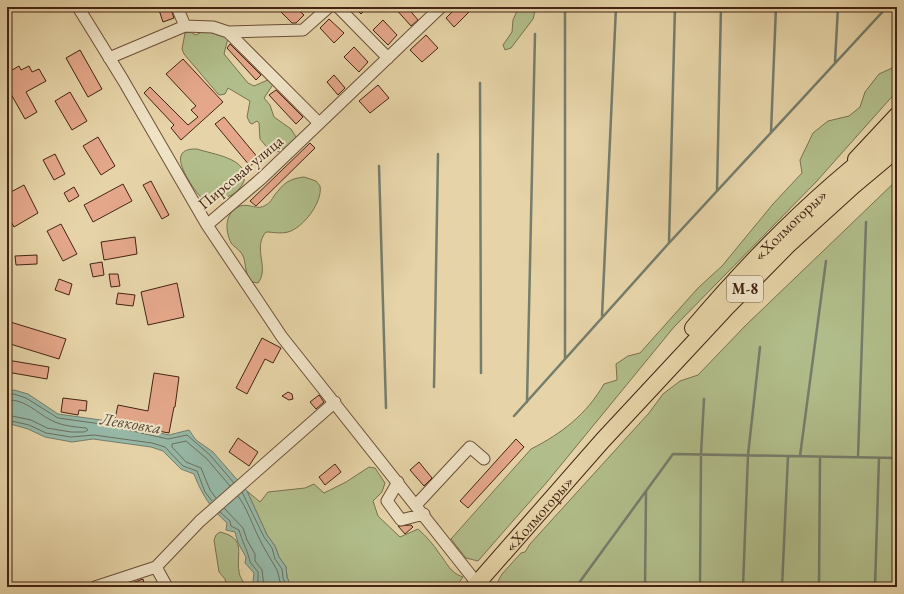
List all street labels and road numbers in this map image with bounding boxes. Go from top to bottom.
street label: Пирсовая улица [193,130,288,214]
street label: «Холмогоры» [749,184,832,265]
road number: М-8 [727,276,763,302]
street label: «Холмогоры» [500,471,578,556]

